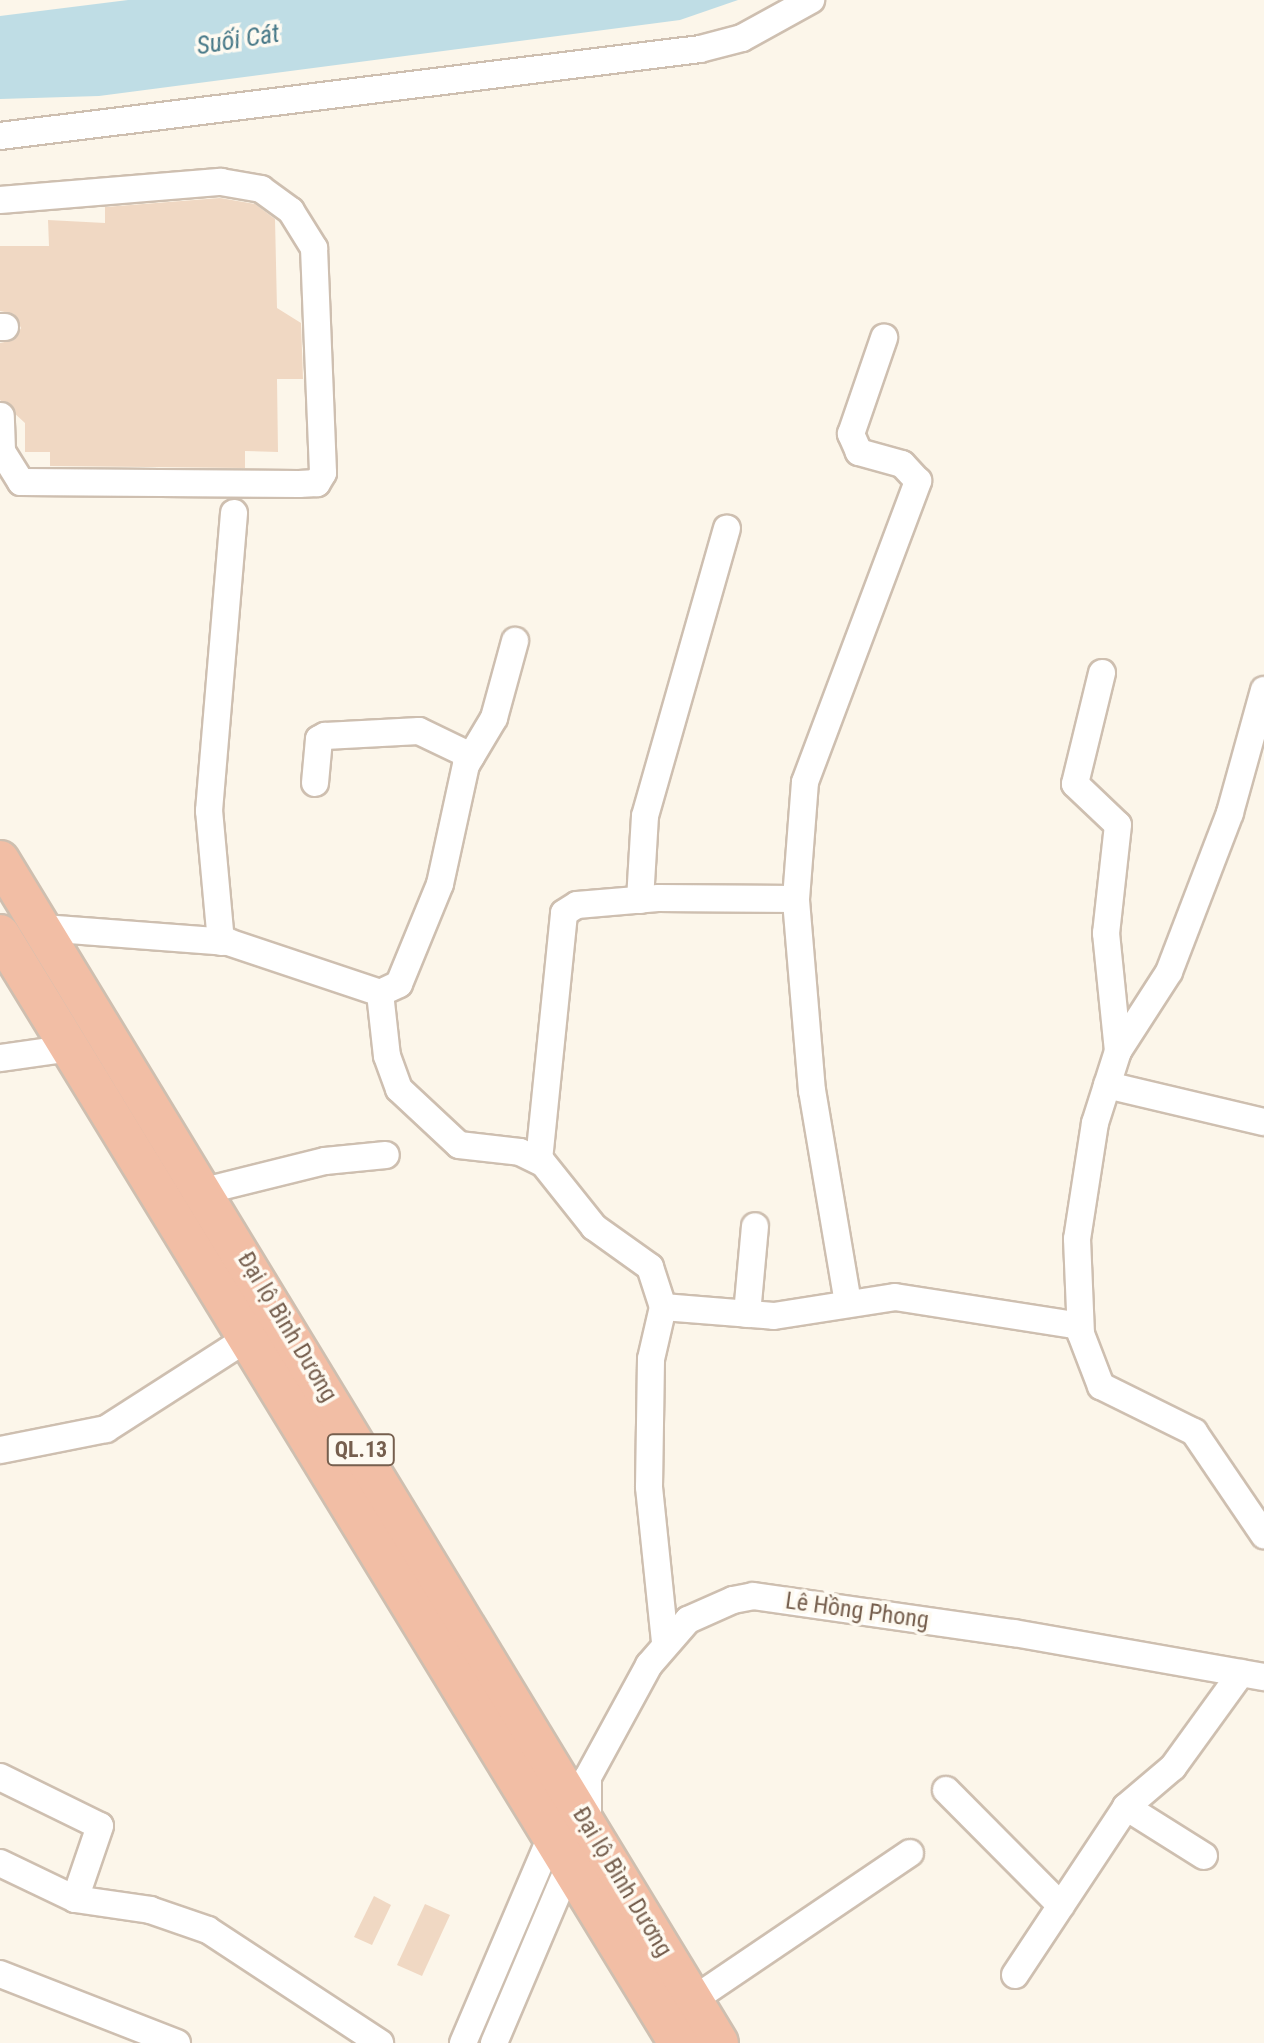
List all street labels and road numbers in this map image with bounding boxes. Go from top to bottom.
street label: Đại lộ Bình Dương [231,1247,343,1407]
road number: QL.13 [325,1432,397,1468]
street label: Lê Hồng Phong [783,1587,931,1635]
street label: Đại lộ Bình Dương [566,1802,678,1962]

